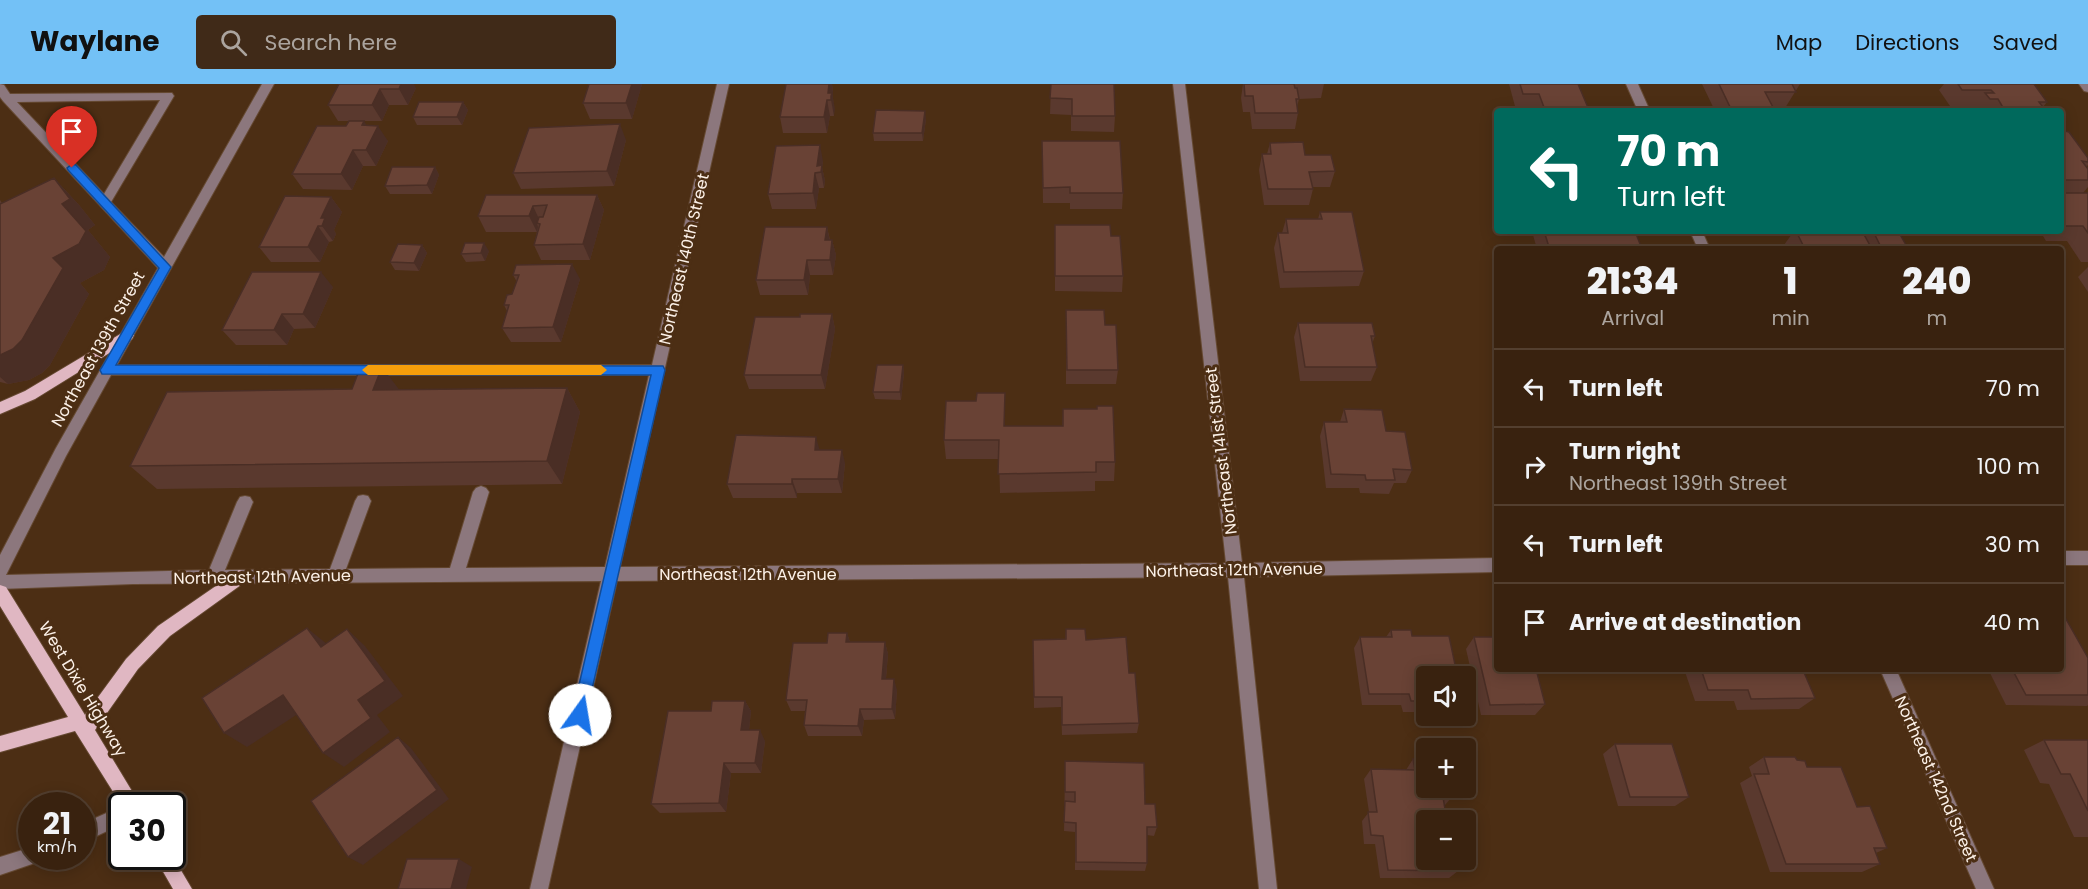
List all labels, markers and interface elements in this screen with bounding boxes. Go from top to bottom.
search box [196,15,616,69]
text: Waylane [30,22,160,61]
icon: search [217,26,250,59]
text: Search here [265,27,397,58]
text: Map [1776,28,1822,57]
text: Directions [1855,28,1959,57]
text: Saved [1992,28,2058,57]
pin [46,106,97,168]
icon: arrive [55,115,88,148]
text: 70 m [1617,122,1720,181]
icon: left [1518,132,1596,210]
street label: Northeast 140th Street [653,171,715,347]
text: Turn left [1617,178,1726,215]
text: 21:34 [1587,256,1679,307]
text: 1 [1784,256,1798,307]
text: 240 [1902,256,1971,307]
street label: Northeast 139th Street [46,267,150,431]
text: Arrival [1601,304,1664,332]
text: min [1771,304,1810,332]
text: m [1927,304,1947,332]
street label: Northeast 141st Street [1199,366,1243,536]
icon: left [1518,372,1551,405]
text: Turn left [1569,373,1663,404]
text: 70 m [1986,373,2040,404]
text: Turn right [1569,436,1680,467]
icon: right [1518,450,1551,483]
text: 100 m [1977,451,2040,482]
text: Northeast 139th Street [1569,469,1787,497]
icon: left [1518,528,1551,561]
text: Turn left [1569,529,1663,560]
text: 30 m [1985,529,2040,560]
street label: Northeast 12th Avenue [1145,557,1323,583]
street label: Northeast 12th Avenue [659,563,837,586]
street label: Northeast 12th Avenue [173,564,351,590]
icon: arrive [1518,606,1551,639]
text: Arrive at destination [1569,607,1801,638]
text: 40 m [1984,607,2040,638]
street label: West Dixie Highway [33,617,133,761]
map controls [1416,666,1476,870]
button: sound [1416,666,1476,726]
position arrow [548,683,612,747]
street label: Northeast 142nd Street [1889,692,1983,866]
button: + [1416,738,1476,798]
speed limit sign: 30 [108,792,186,870]
text: 21 [43,802,71,845]
button: − [1416,810,1476,870]
text: km/h [37,836,77,857]

